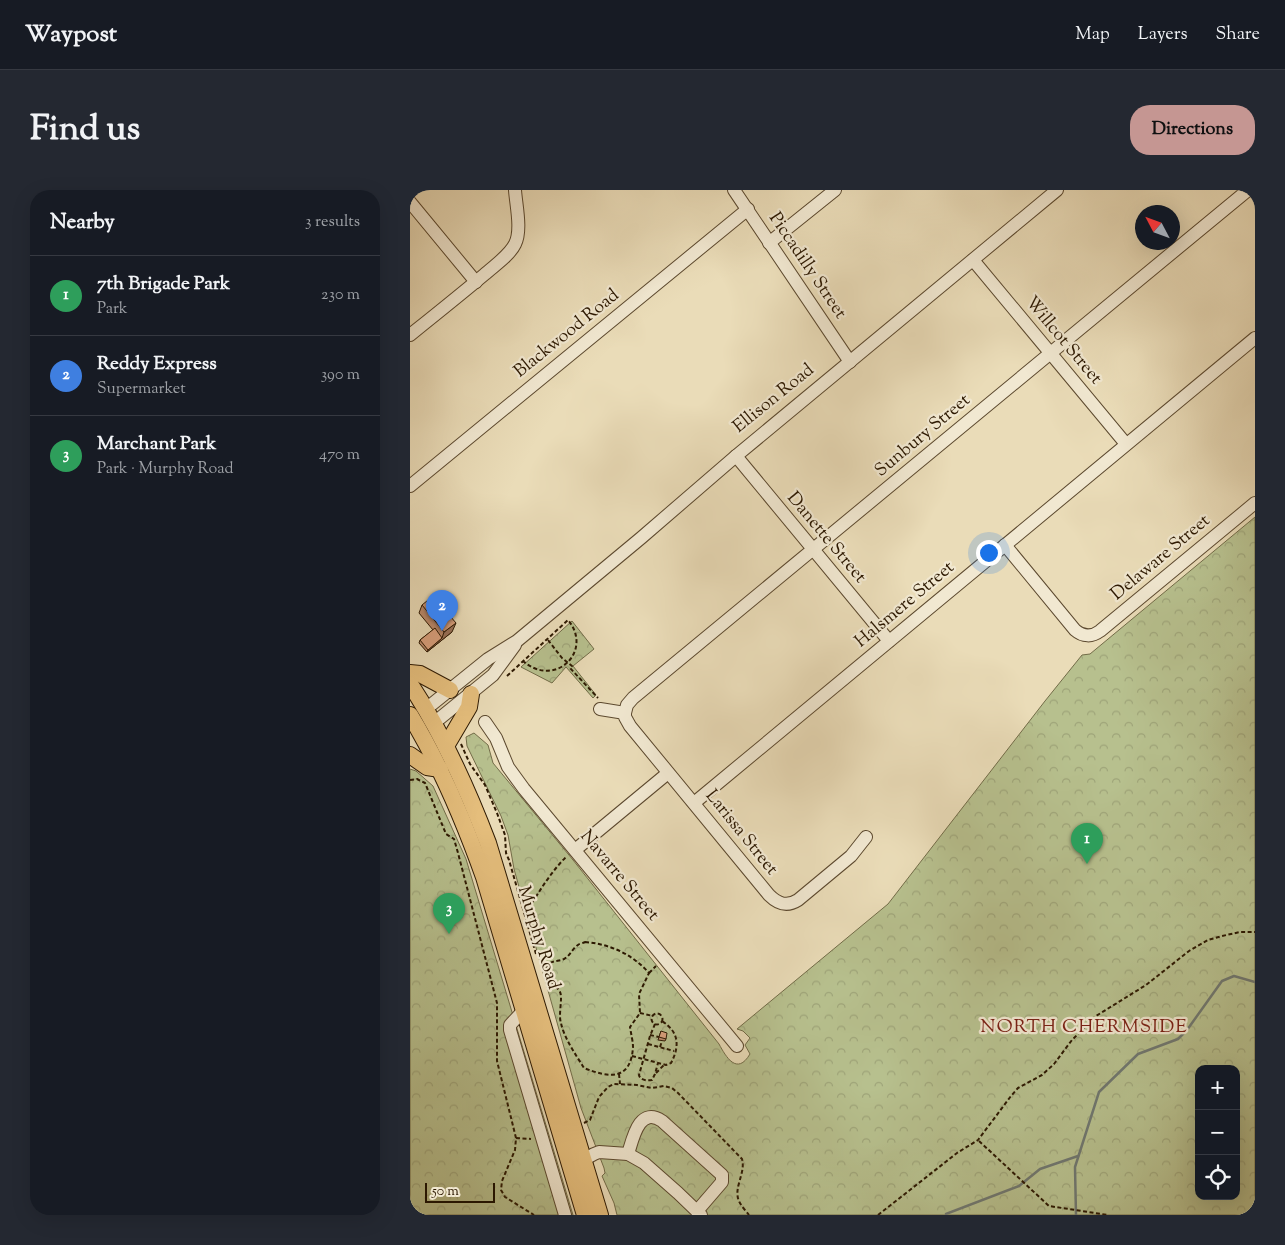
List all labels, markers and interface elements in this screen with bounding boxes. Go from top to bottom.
text: Waypost [25,18,117,52]
text: Map [1075,22,1110,48]
text: Layers [1138,22,1188,48]
text: Share [1216,22,1260,48]
text: Find us [30,105,140,156]
button: Directions [1130,105,1255,155]
north arrow [1135,205,1180,250]
street label: Piccadilly Street [762,207,852,325]
text: Nearby [50,208,115,238]
text: 3 results [305,211,360,234]
text: 7th Brigade Park [97,271,230,298]
street label: Blackwood Road [509,283,625,385]
text: 1 [63,284,69,307]
text: 230 m [321,284,360,307]
street label: Willcot Street [1018,291,1108,391]
text: Park [97,298,128,321]
text: Reddy Express [97,351,217,378]
street label: Ellison Road [728,358,820,440]
text: 2 [62,364,70,387]
text: 390 m [321,364,360,387]
text: Supermarket [97,378,186,401]
street label: Sunbury Street [870,388,976,484]
text: Marchant Park [97,431,216,458]
text: 3 [63,444,69,467]
text: 470 m [319,444,360,467]
text: Park · Murphy Road [97,458,234,481]
street label: Danette Street [780,487,872,589]
street label: Delaware Street [1106,509,1216,607]
your location [976,540,1002,566]
street label: Halsmere Street [849,555,961,655]
pin: 2 [426,590,458,631]
street label: Larissa Street [698,785,784,881]
pin: 1 [1071,823,1103,864]
street label: Navarre Street [573,825,665,927]
street label: Murphy Road [510,883,566,993]
pin: 3 [433,893,465,934]
district label: NORTH CHERMSIDE [980,1014,1188,1041]
map controls [1195,1065,1240,1200]
button: + [1195,1065,1240,1110]
button: − [1195,1110,1240,1155]
button: locate [1195,1155,1240,1200]
scale bar [425,1180,495,1203]
text: 50 m [432,1182,459,1202]

